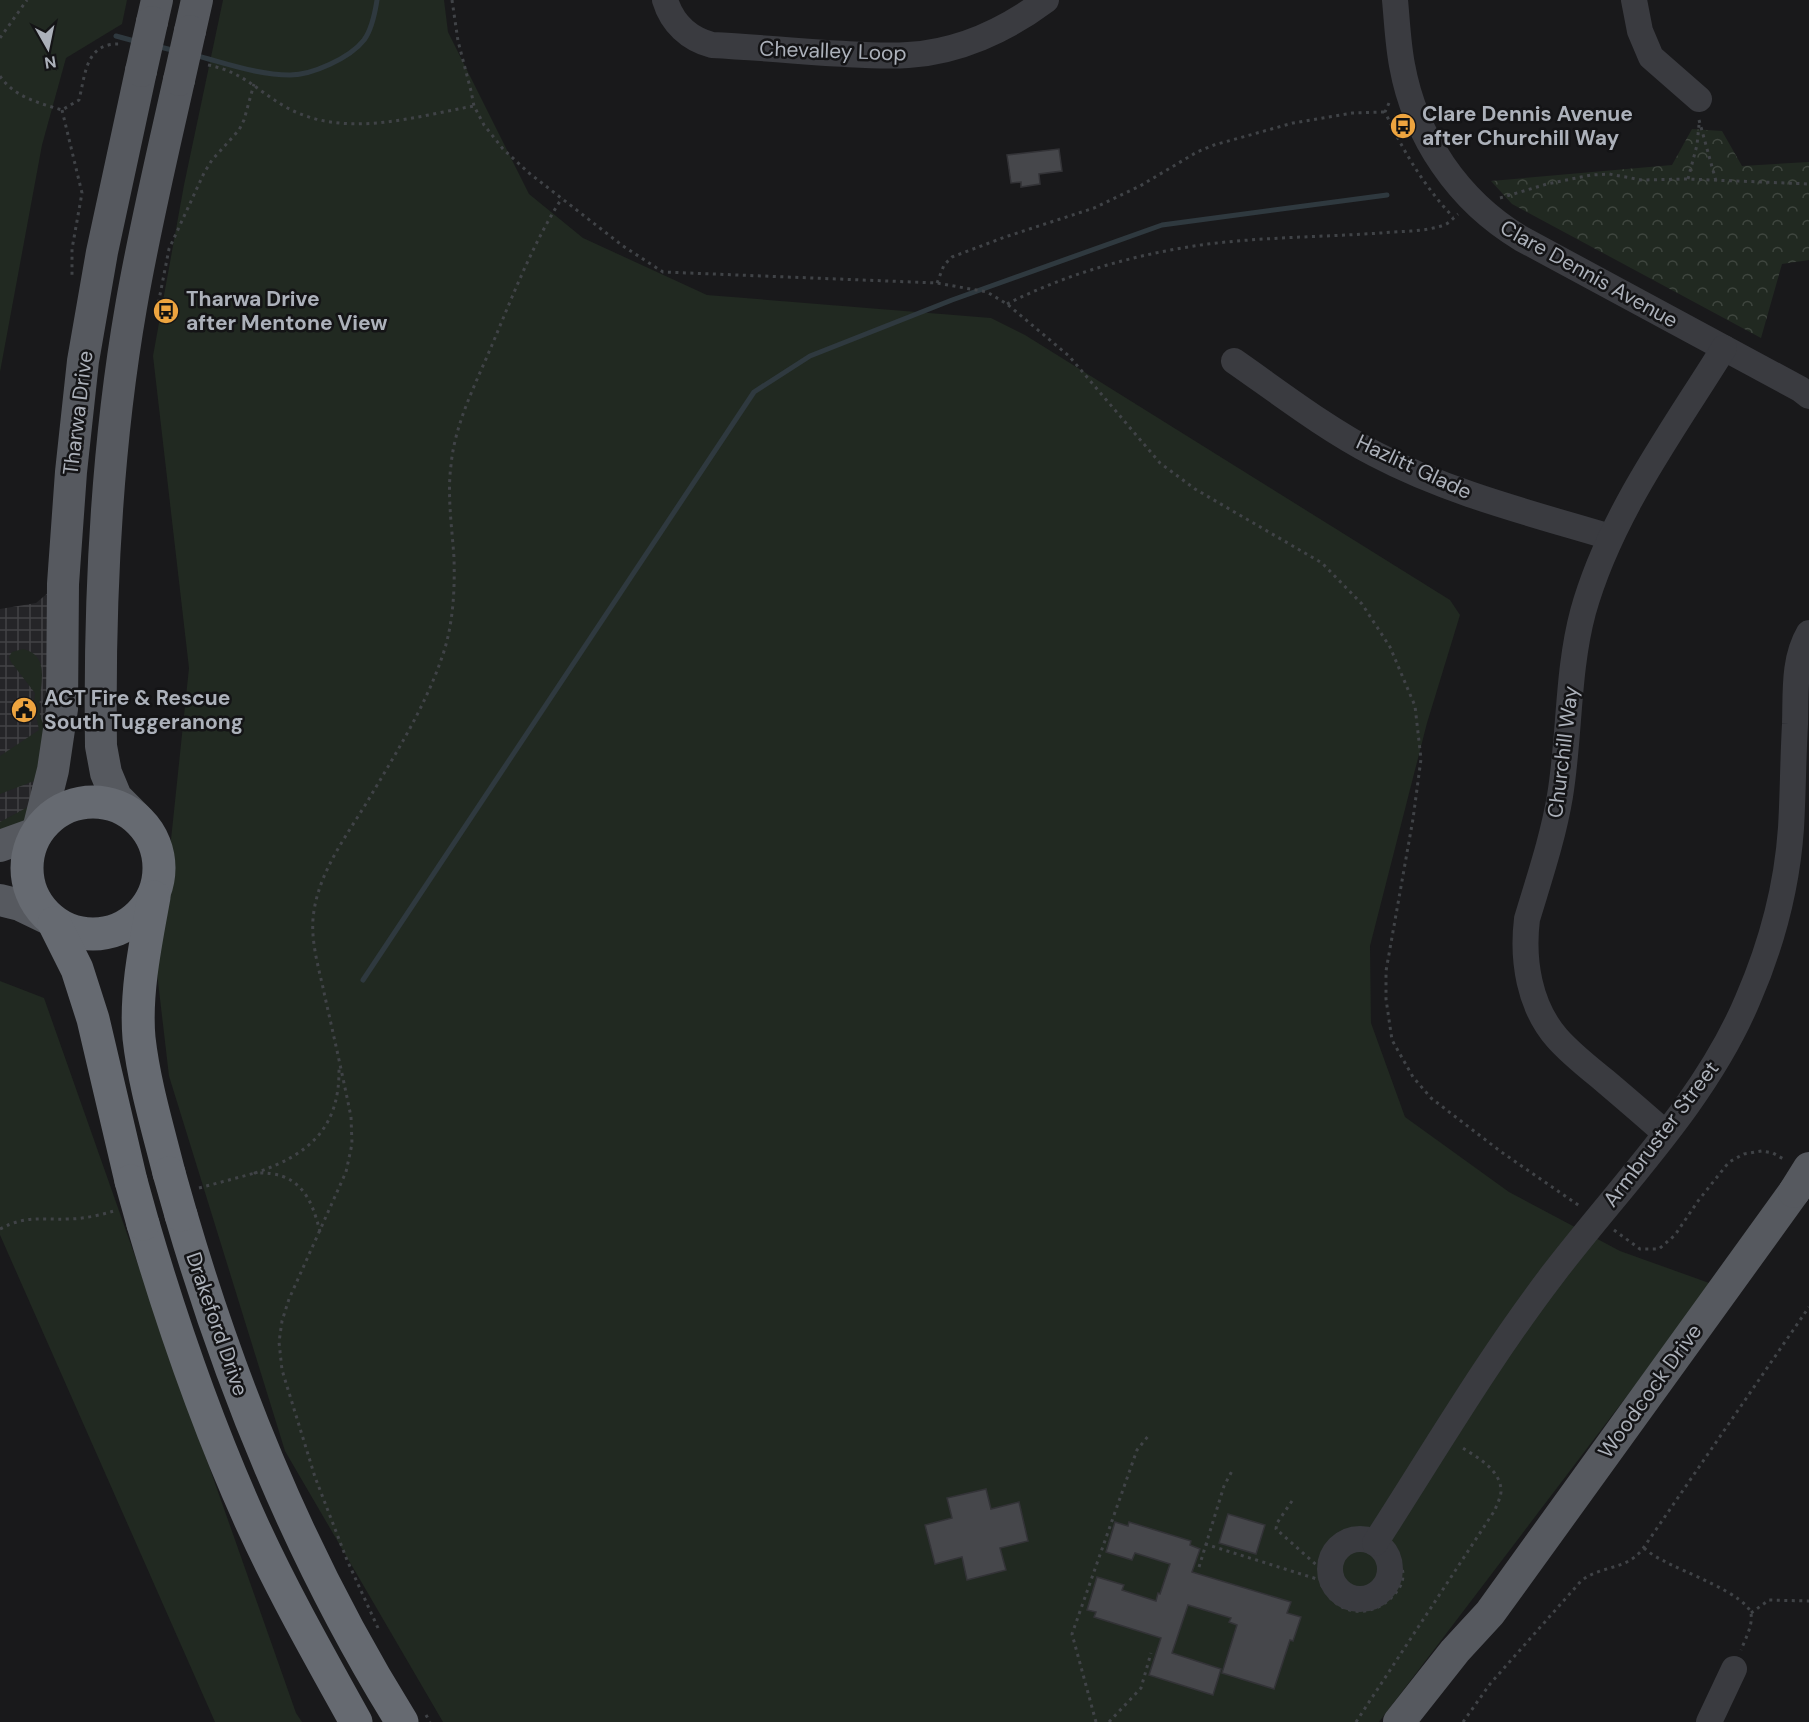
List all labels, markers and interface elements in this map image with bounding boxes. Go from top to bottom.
north arrow [18,18,78,78]
street label: Chevalley Loop [759,34,907,68]
text: N [43,51,58,74]
place label: Clare Dennis Avenue after Churchill Way [1422,100,1633,152]
bus stop icon: Clare Dennis Avenue after Churchill Way [1388,111,1418,141]
street label: Clare Dennis Avenue [1495,214,1683,335]
place label: Tharwa Drive after Mentone View [186,285,387,337]
bus stop icon: Tharwa Drive after Mentone View [151,296,181,326]
street label: Tharwa Drive [56,349,100,477]
street label: Hazlitt Glade [1352,428,1476,506]
place label: ACT Fire & Rescue South Tuggeranong [44,684,243,736]
street label: Churchill Way [1541,684,1585,820]
public building icon: ACT Fire & Rescue South Tuggeranong [9,695,39,725]
street label: Armbruster Street [1597,1055,1725,1213]
street label: Drakeford Drive [179,1248,255,1400]
street label: Woodcock Drive [1592,1318,1708,1464]

